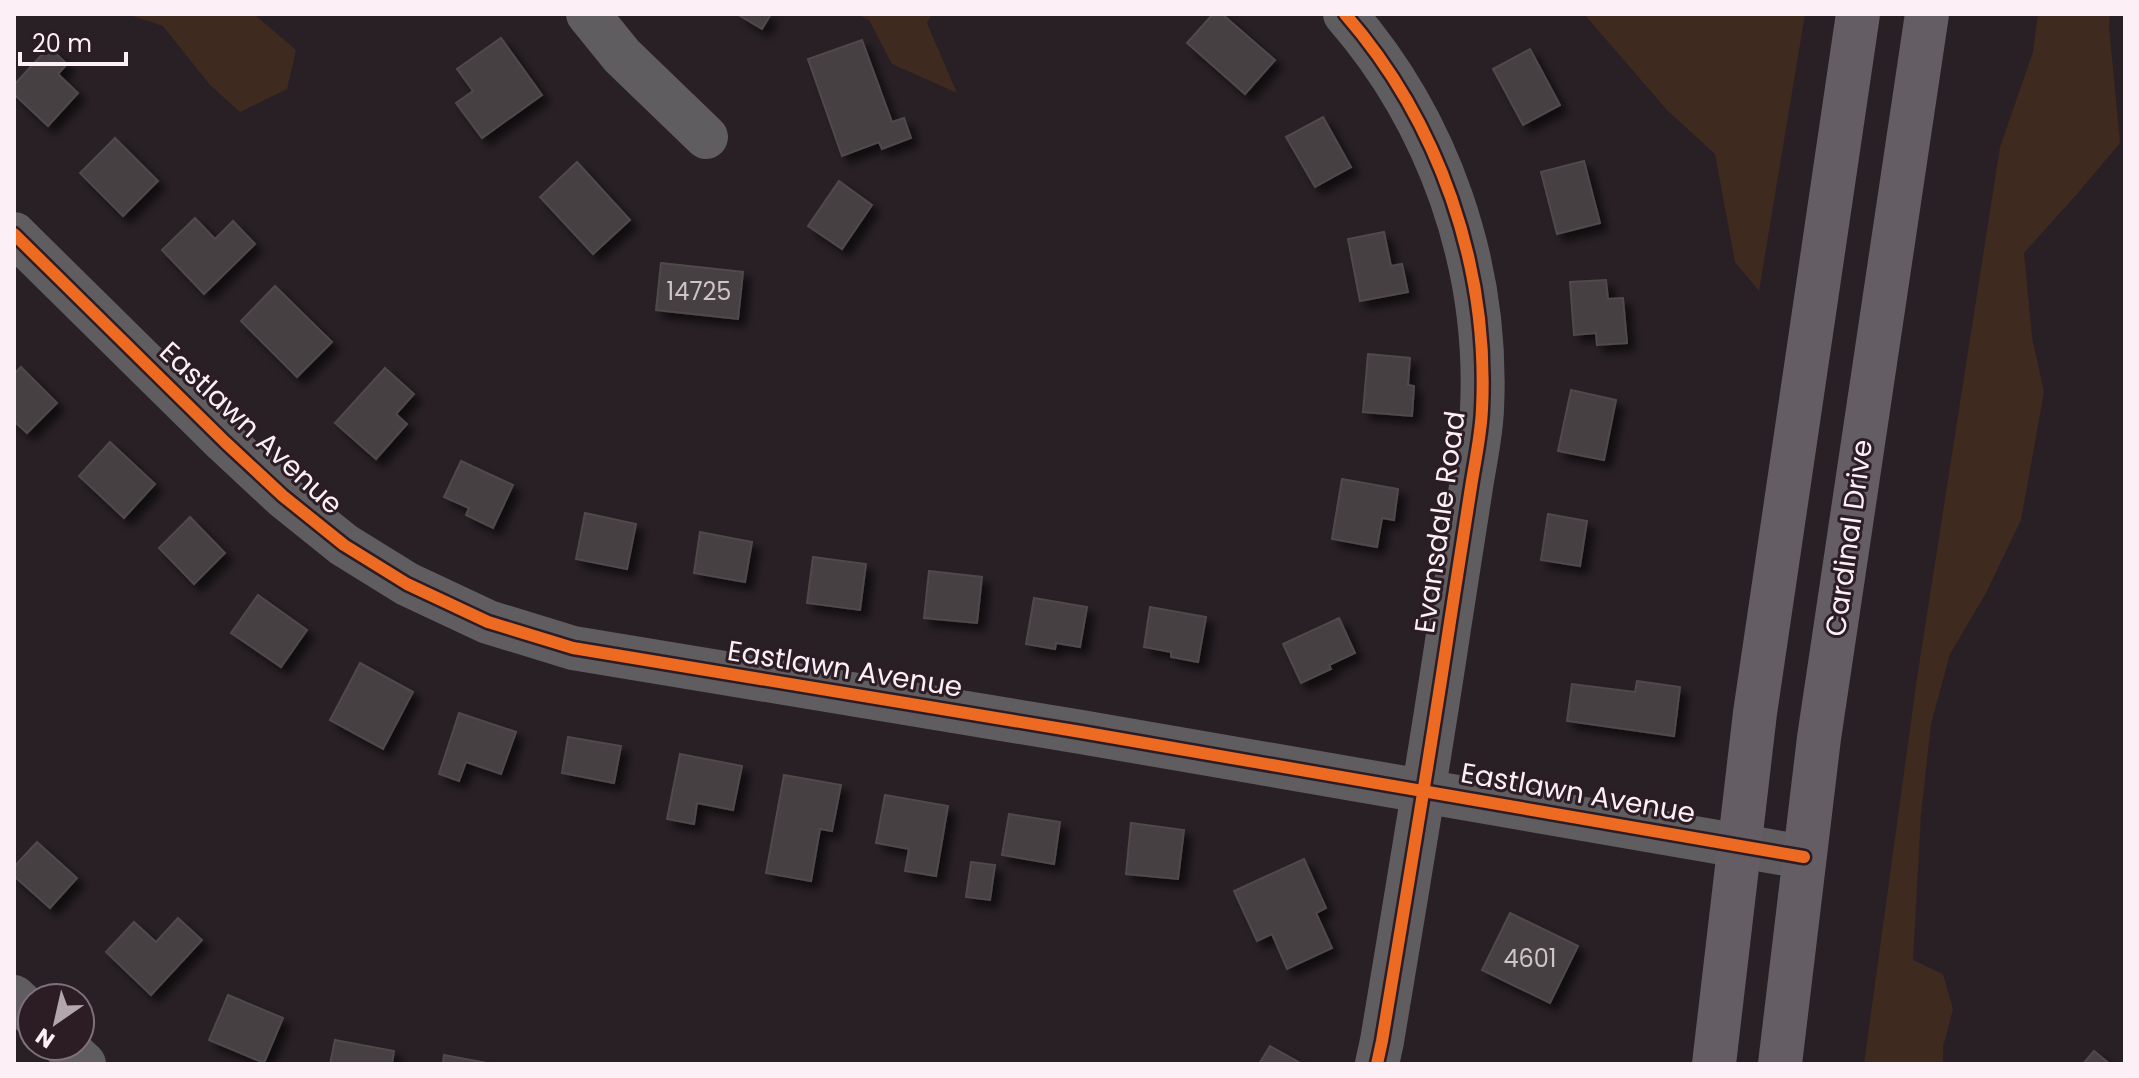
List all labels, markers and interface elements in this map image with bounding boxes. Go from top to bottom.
scale bar [20,16,126,66]
text: 20 m [32,27,92,60]
house number: 14725 [667,275,731,308]
street label: Eastlawn Avenue [151,333,351,523]
street label: Evansdale Road [1405,408,1475,636]
street label: Cardinal Drive [1816,437,1882,639]
street label: Eastlawn Avenue [725,631,965,707]
street label: Eastlawn Avenue [1458,753,1698,833]
house number: 4601 [1503,942,1557,975]
north arrow [16,982,96,1062]
text: N [30,1021,61,1056]

